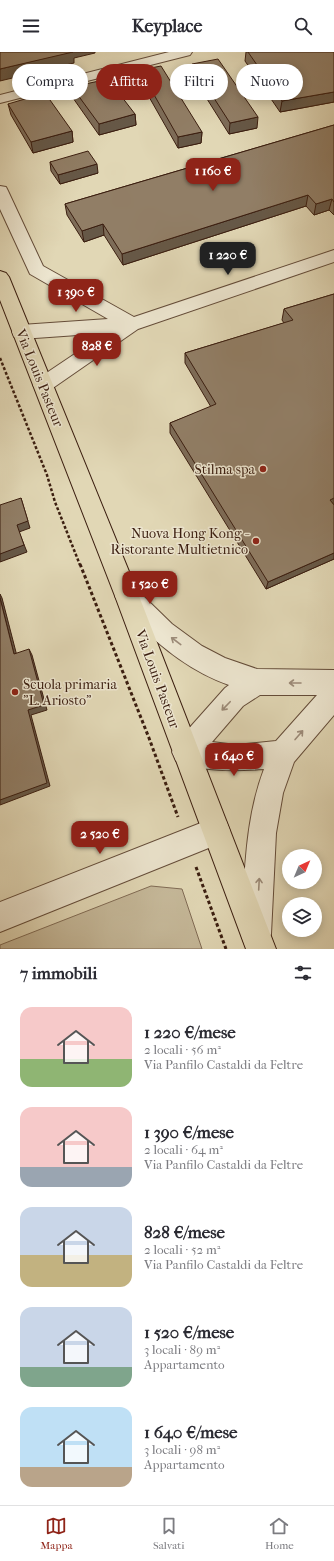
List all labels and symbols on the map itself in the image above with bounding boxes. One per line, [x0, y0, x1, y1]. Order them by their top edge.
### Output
pin: 1 160 € [176, 158, 250, 192]
pin: 1 220 € [191, 242, 265, 276]
pin: 1 390 € [39, 279, 113, 313]
street label: Via Louis Pasteur [12, 326, 67, 430]
pin: 828 € [69, 333, 125, 367]
place label: Stilma spa [194, 461, 256, 478]
marker: Stilma spa [258, 464, 268, 474]
place label: Nuova Hong Kong - Ristorante Multietnico [110, 525, 250, 558]
marker: Nuova Hong Kong - Ristorante Multietnico [251, 536, 261, 546]
pin: 1 520 € [113, 571, 187, 605]
street label: Via Louis Pasteur [131, 626, 183, 731]
one-way arrow [170, 637, 181, 646]
place label: Scuola primaria "L. Ariosto" [23, 676, 117, 709]
one-way arrow [289, 679, 302, 687]
marker: Scuola primaria "L. Ariosto" [10, 687, 20, 697]
one-way arrow [221, 701, 231, 711]
one-way arrow [295, 730, 304, 740]
pin: 1 640 € [197, 743, 271, 777]
pin: 2 520 € [63, 821, 137, 855]
north arrow [282, 849, 322, 889]
one-way arrow [256, 878, 263, 891]

